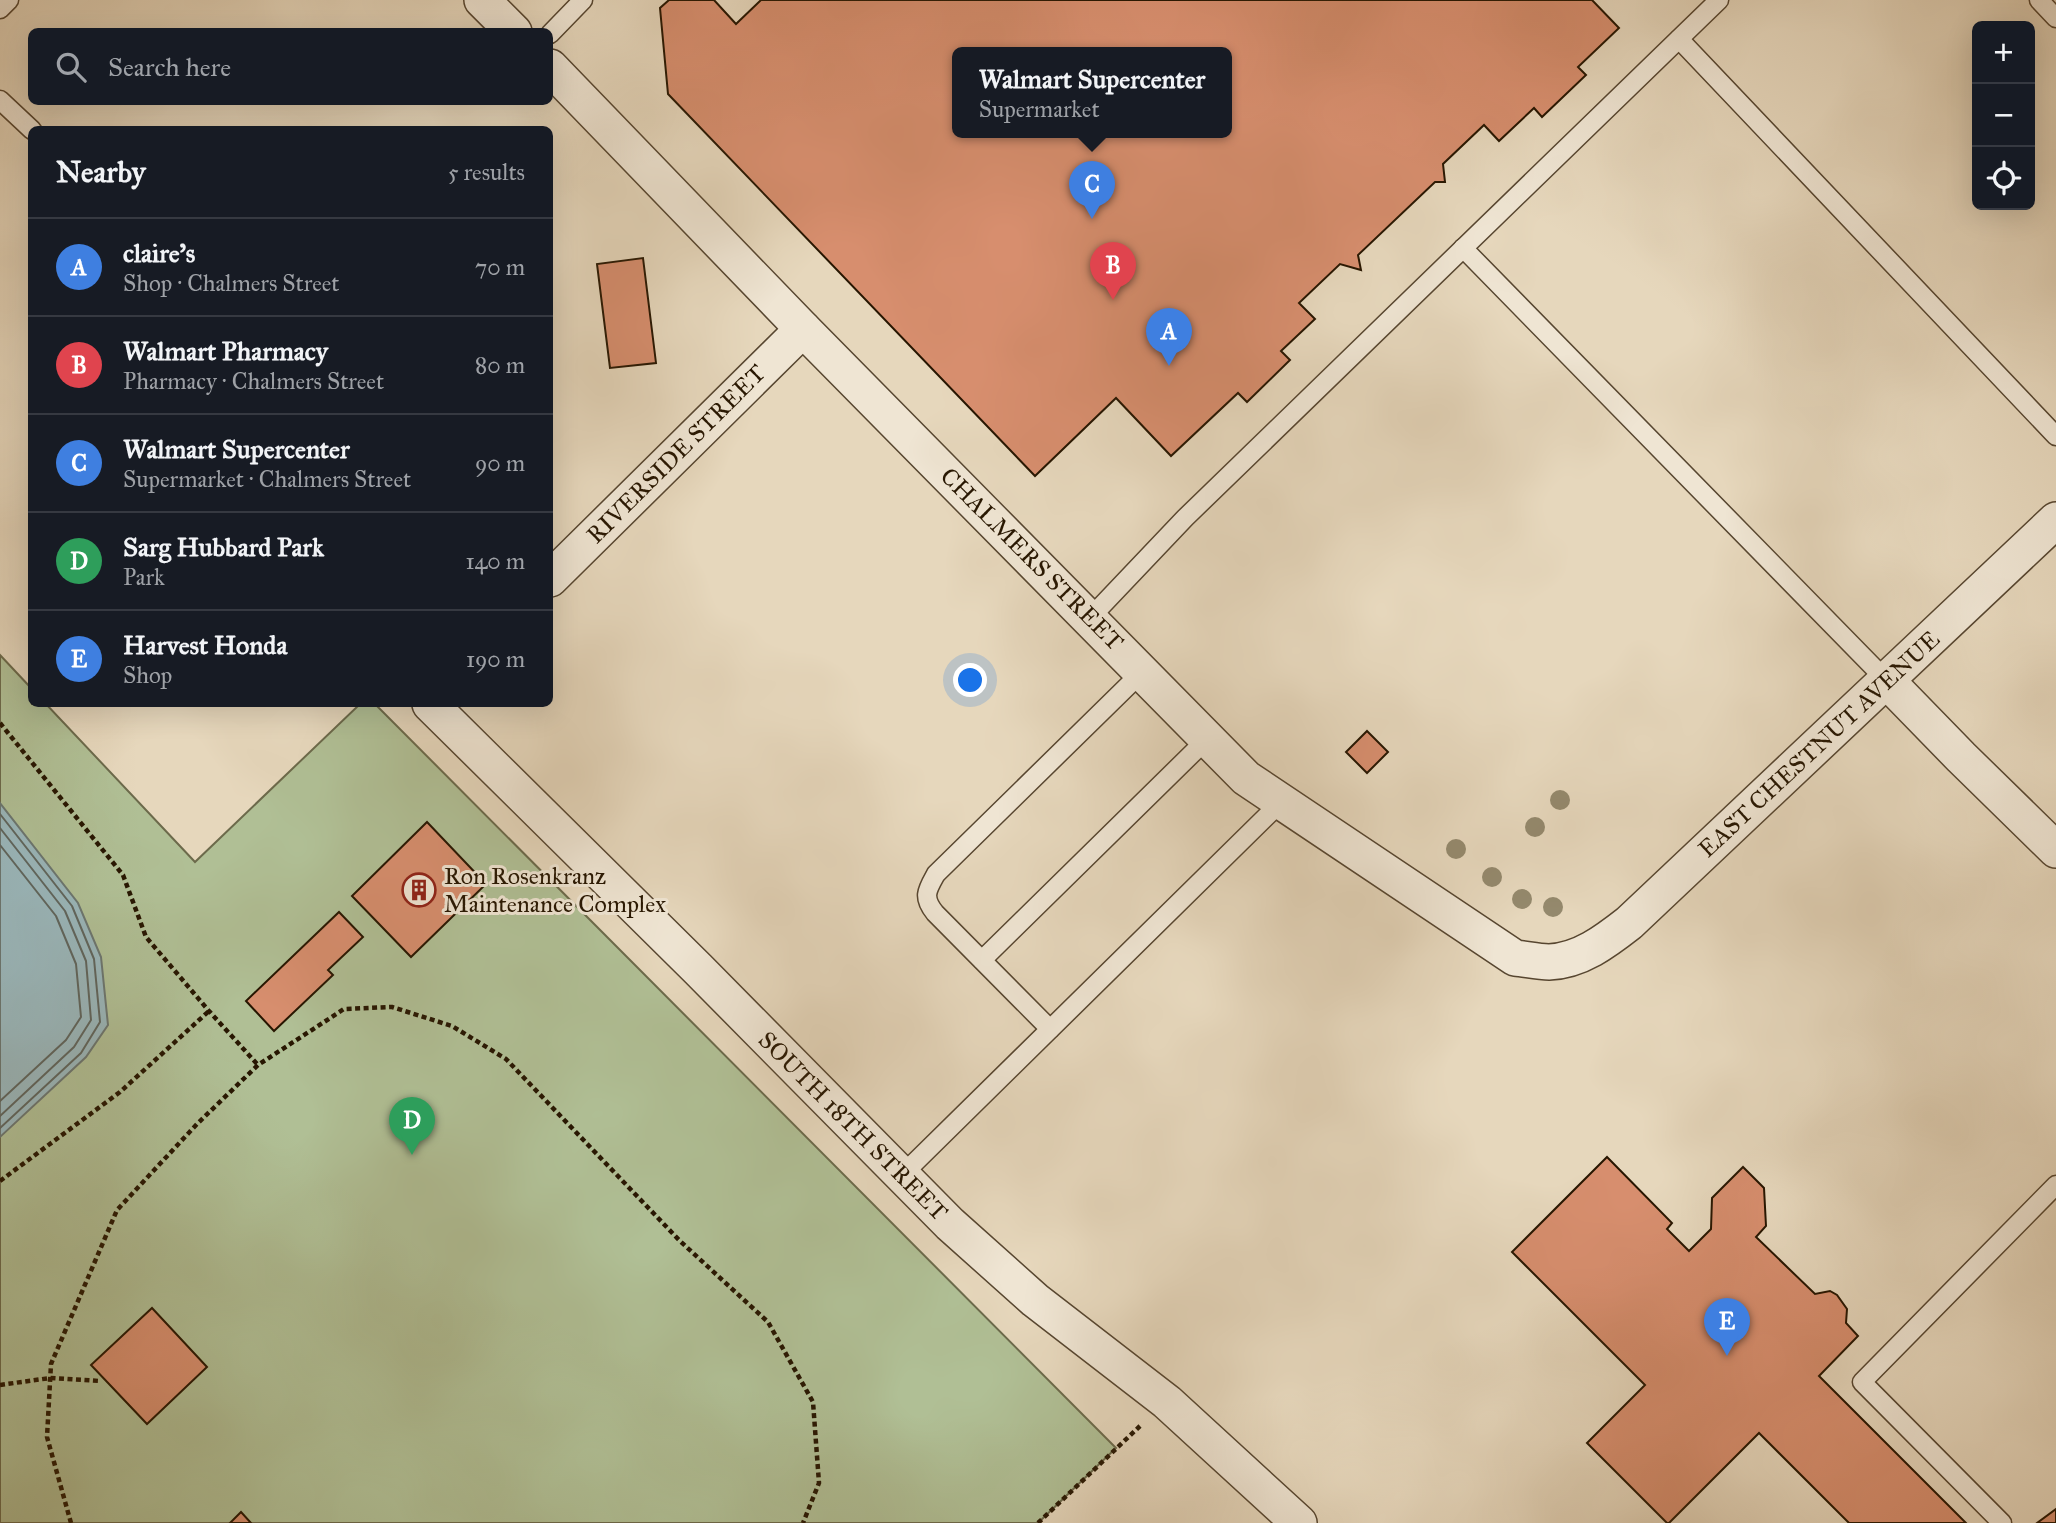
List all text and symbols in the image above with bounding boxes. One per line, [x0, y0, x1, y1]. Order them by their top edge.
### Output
map controls [1972, 21, 2035, 210]
button: + [1972, 21, 2035, 84]
search box [28, 28, 553, 105]
popup [952, 47, 1232, 138]
icon: search [52, 48, 90, 86]
text: Search here [108, 51, 231, 83]
text: Walmart Supercenter [979, 63, 1205, 95]
button: − [1972, 84, 2035, 147]
text: Supermarket [979, 95, 1100, 123]
button: locate [1972, 147, 2035, 210]
text: Nearby [56, 154, 146, 190]
text: 5 results [448, 158, 525, 186]
pin: C [1069, 161, 1115, 219]
text: claire's [123, 237, 195, 269]
pin: B [1090, 242, 1136, 300]
text: A [71, 253, 87, 281]
text: 70 m [475, 253, 525, 281]
text: Shop · Chalmers Street [123, 269, 339, 297]
pin: A [1146, 308, 1192, 366]
text: Walmart Pharmacy [123, 335, 328, 367]
text: B [71, 351, 87, 379]
text: 80 m [475, 351, 525, 379]
street label: RIVERSIDE STREET [580, 358, 772, 550]
text: Pharmacy · Chalmers Street [123, 367, 384, 395]
text: Walmart Supercenter [123, 433, 350, 465]
text: C [71, 449, 87, 477]
text: 90 m [475, 449, 525, 477]
street label: CHALMERS STREET [934, 461, 1130, 657]
text: Supermarket · Chalmers Street [123, 465, 411, 493]
text: Sarg Hubbard Park [123, 531, 324, 563]
text: D [70, 547, 88, 575]
text: 140 m [465, 547, 525, 575]
text: Park [123, 563, 165, 591]
street label: EAST CHESTNUT AVENUE [1692, 624, 1946, 864]
text: Harvest Honda [123, 629, 287, 661]
text: E [71, 645, 87, 673]
text: 190 m [466, 645, 525, 673]
text: Shop [123, 661, 172, 689]
your location [953, 663, 987, 697]
place label: Ron Rosenkranz Maintenance Complex [444, 861, 666, 919]
building icon: Ron Rosenkranz Maintenance Complex [400, 871, 438, 909]
street label: SOUTH 18TH STREET [752, 1025, 954, 1227]
pin: D [389, 1097, 435, 1155]
pin: E [1704, 1298, 1750, 1356]

